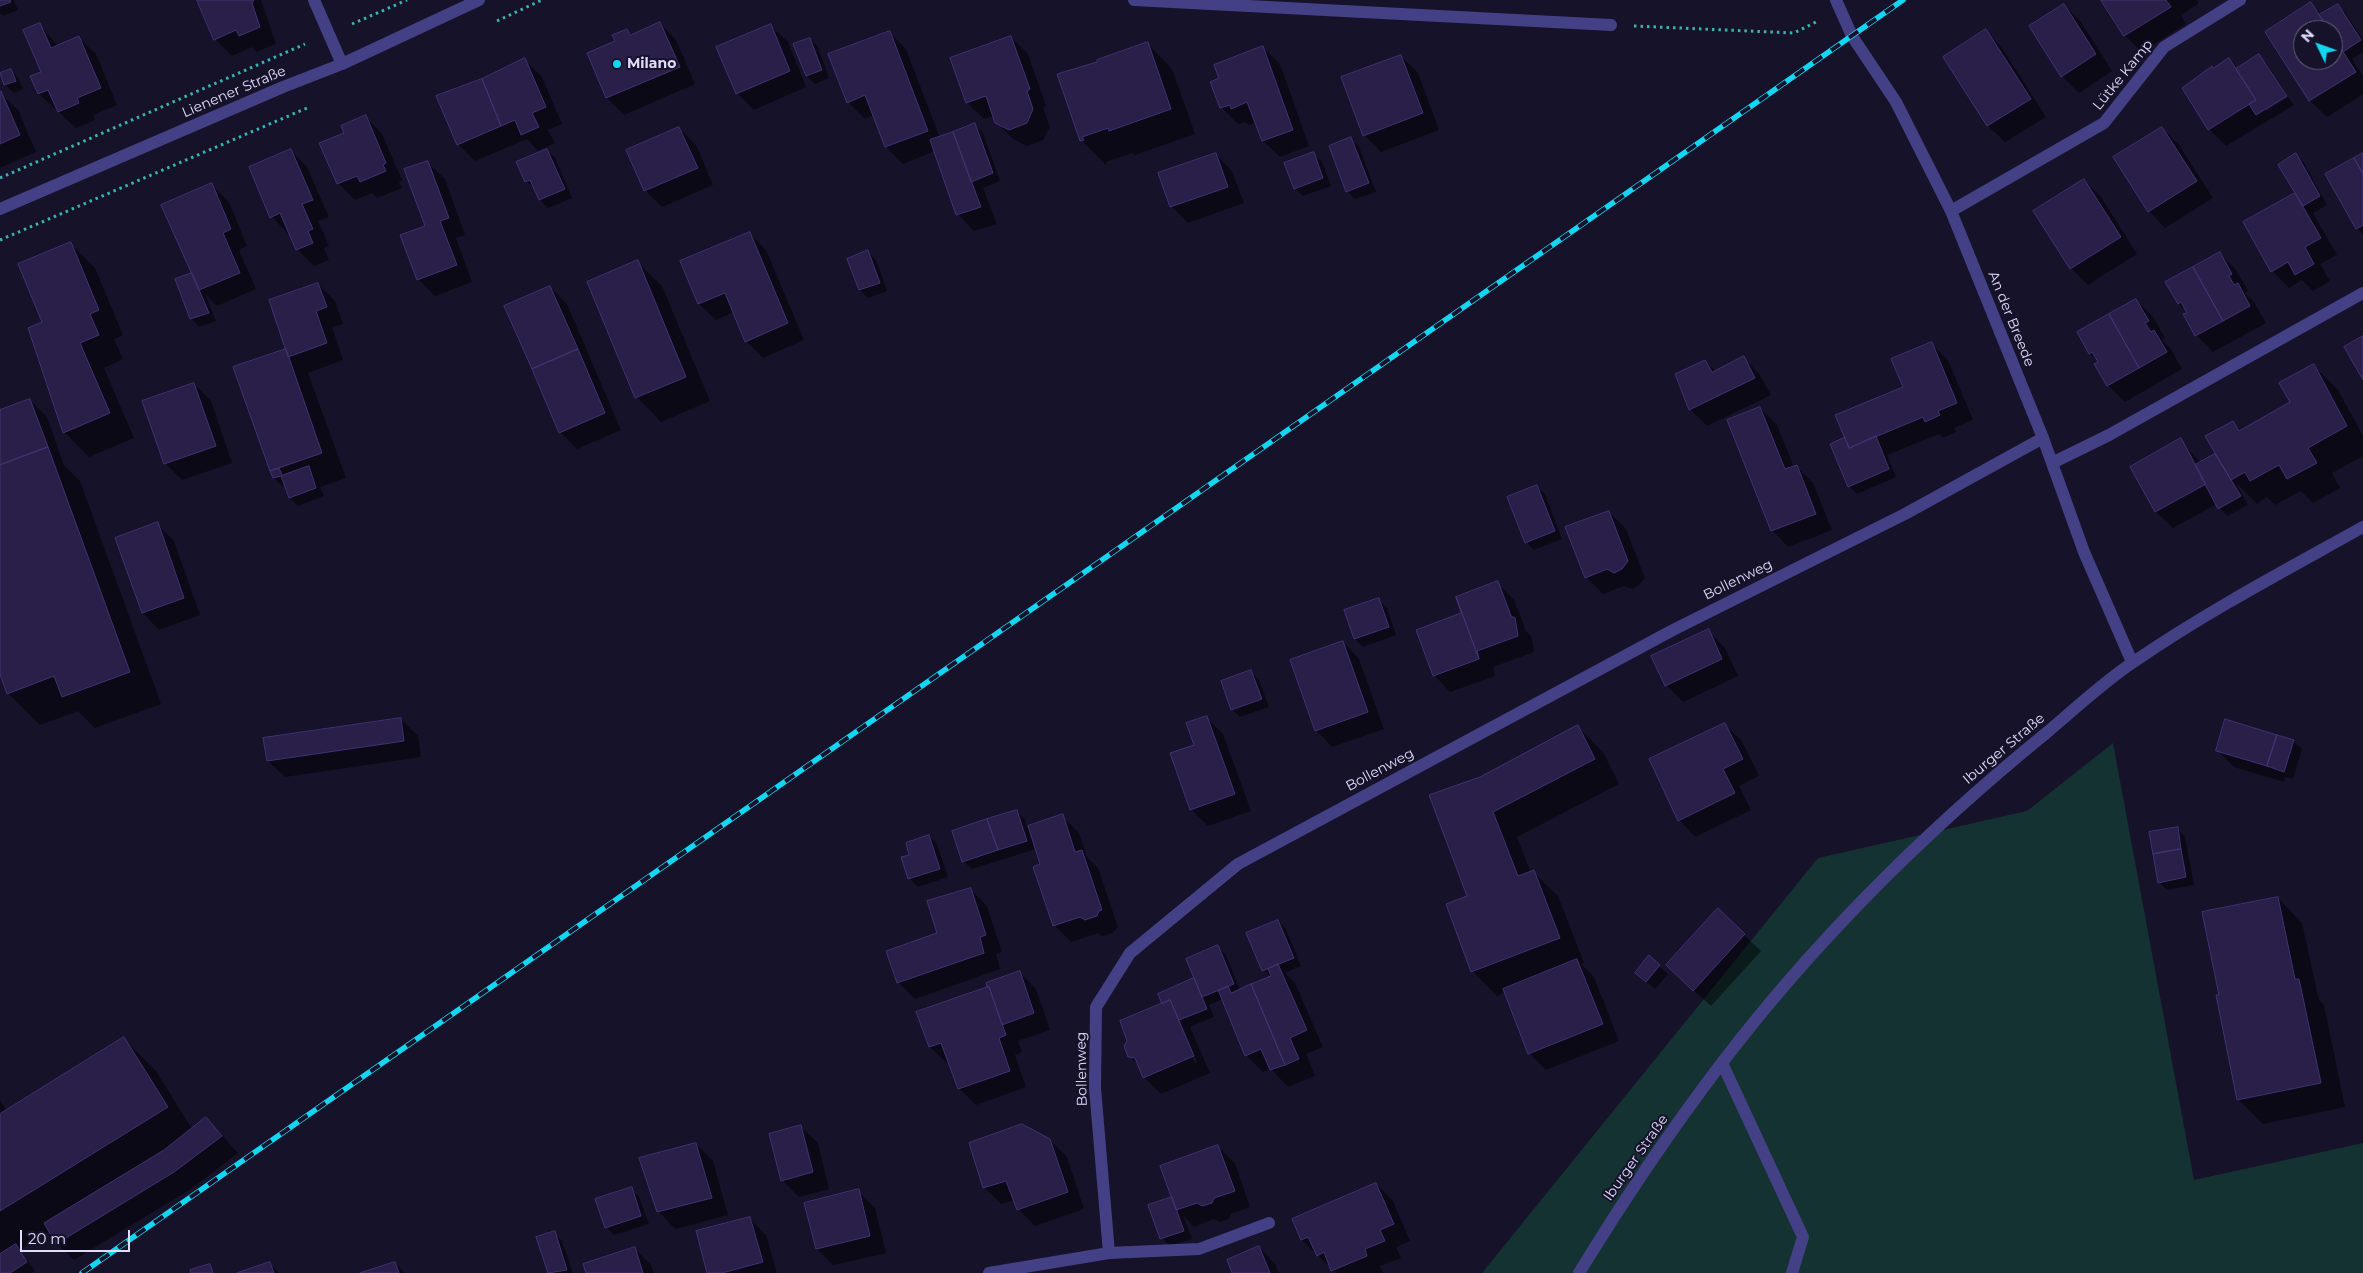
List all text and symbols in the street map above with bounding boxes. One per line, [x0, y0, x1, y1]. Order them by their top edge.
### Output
north arrow [2293, 20, 2343, 70]
text: N [2297, 25, 2318, 46]
street label: Lütke Kamp [2089, 36, 2157, 114]
place label: Milano [627, 56, 676, 72]
marker: Milano [611, 58, 623, 70]
street label: Lienener Straße [180, 63, 288, 121]
street label: An der Breede [1984, 269, 2038, 369]
street label: Bollenweg [1701, 556, 1775, 604]
street label: Iburger Straße [1960, 710, 2048, 788]
street label: Bollenweg [1343, 745, 1417, 795]
street label: Bollenweg [1073, 1031, 1091, 1107]
street label: Iburger Straße [1600, 1112, 1672, 1204]
scale bar [22, 1220, 132, 1252]
text: 20 m [28, 1229, 66, 1248]

